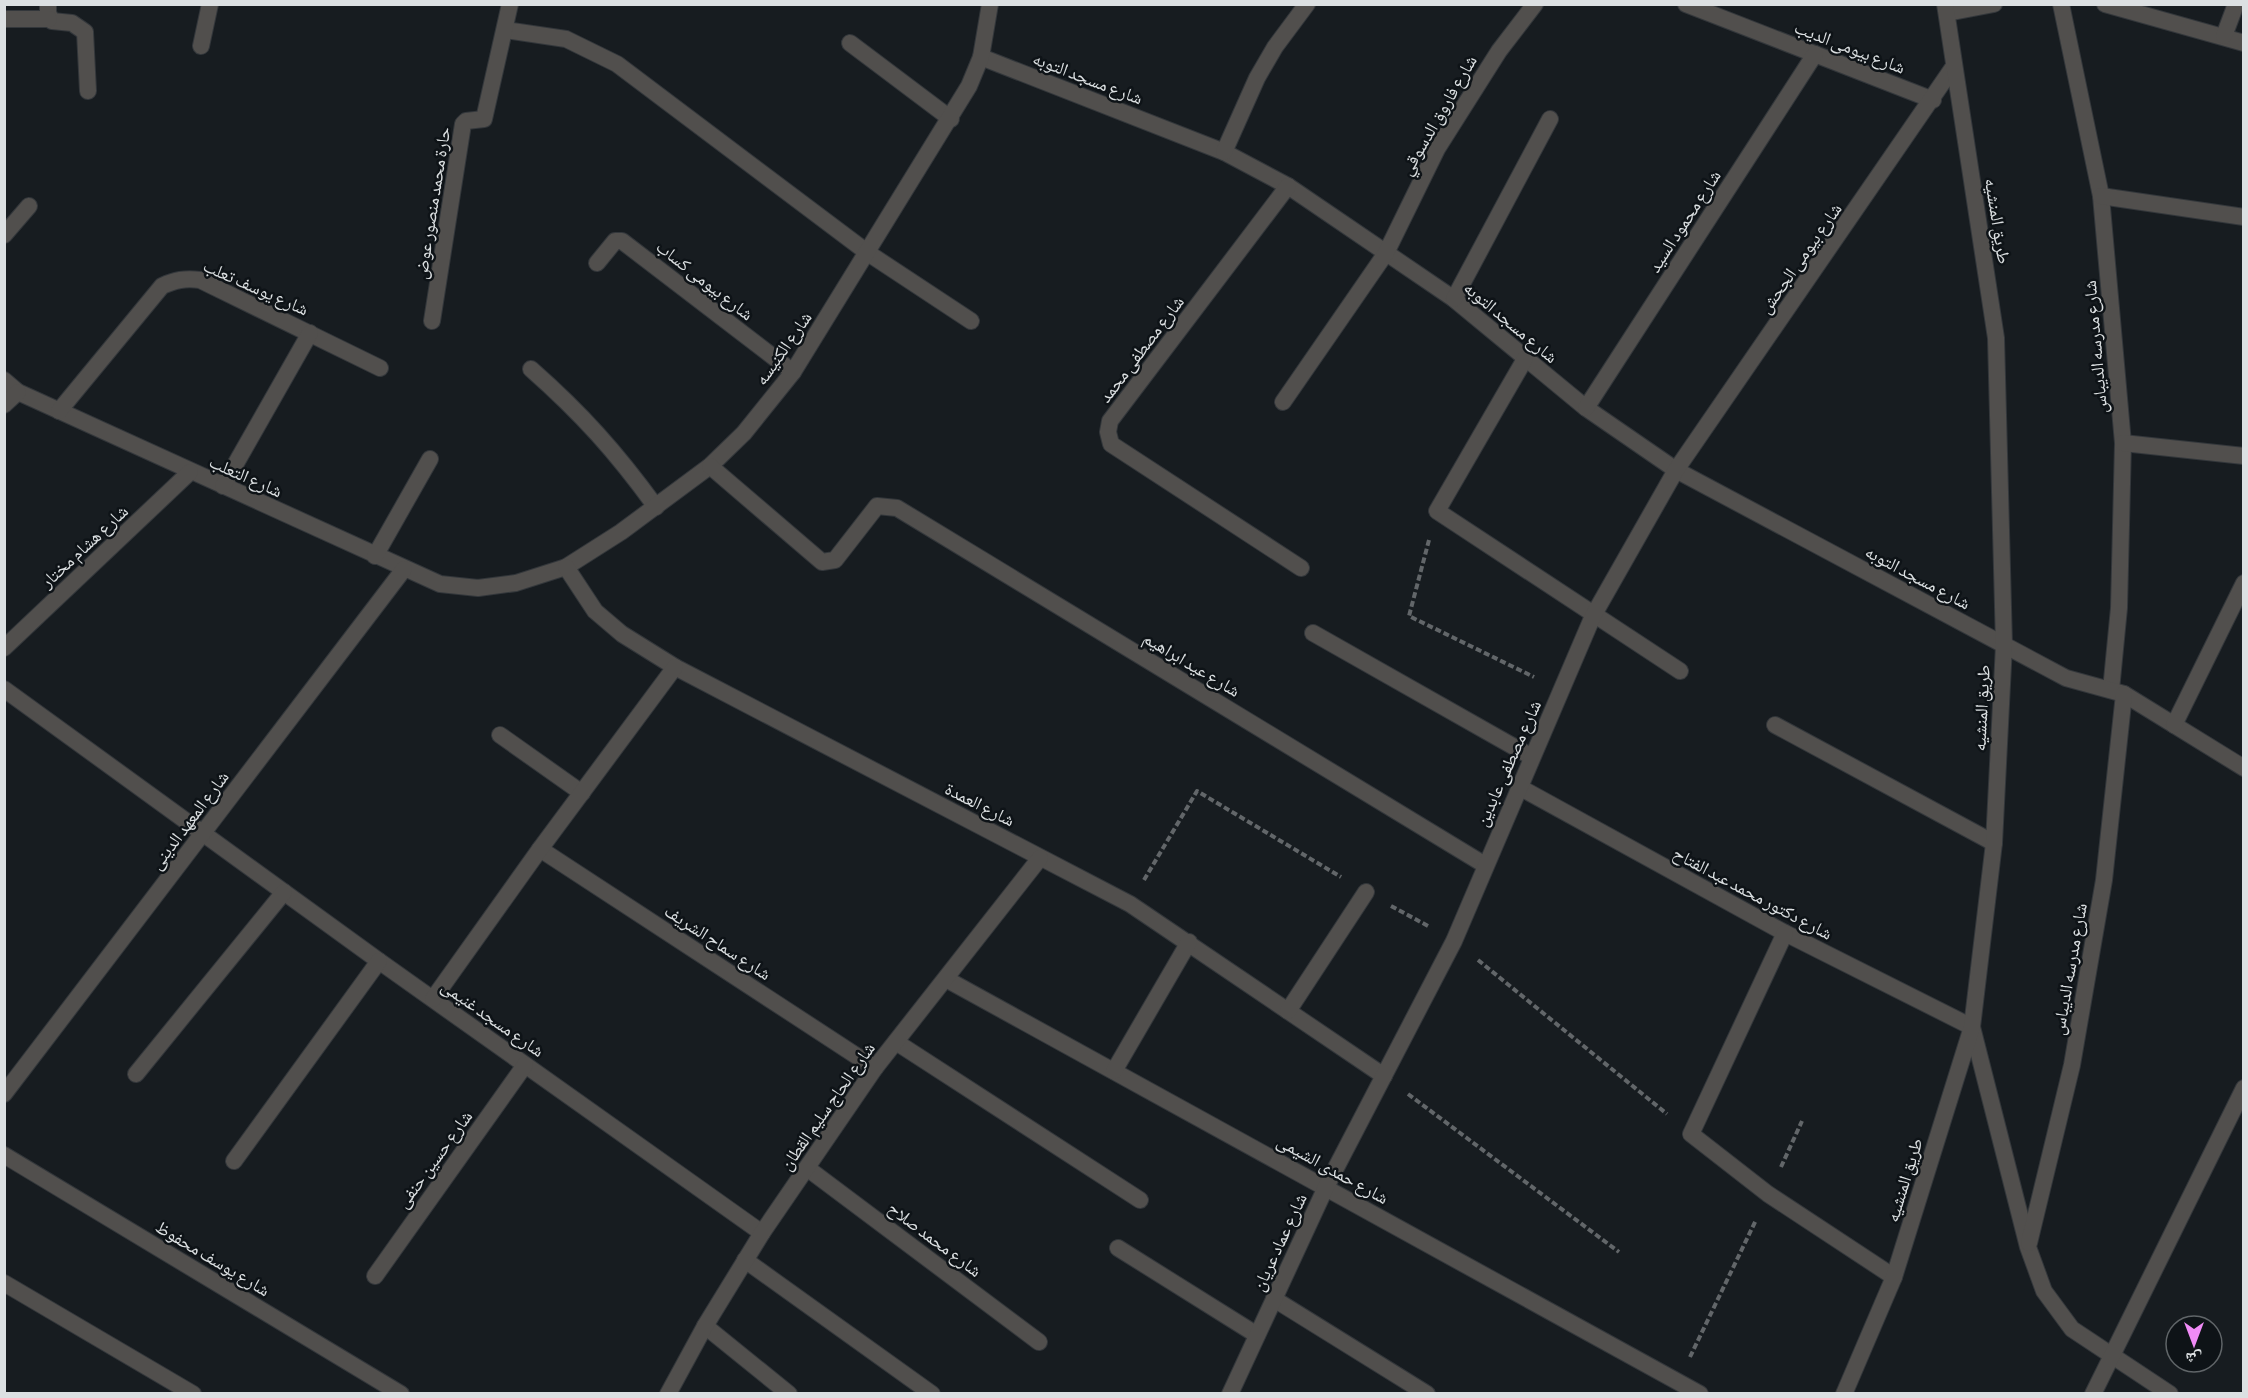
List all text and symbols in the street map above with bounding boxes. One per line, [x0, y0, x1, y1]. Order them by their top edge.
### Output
street label: شارع بيومى الديب [1791, 16, 1908, 79]
street label: شارع مسجد التوبه [1030, 47, 1146, 110]
street label: شارع فاروق الدسوقي [1395, 51, 1485, 181]
street label: حارة محمد منصور عوض [410, 125, 455, 281]
street label: شارع محمود السيد [1643, 166, 1726, 277]
street label: طريق المنشيه [1980, 177, 2015, 266]
street label: شارع بيومى الجحش [1754, 199, 1847, 318]
street label: شارع بيومى كساب [652, 236, 758, 325]
street label: شارع يوسف تعلب [200, 254, 312, 320]
street label: شارع مسجد التوبه [1459, 277, 1562, 368]
street label: شارع مدرسه الديباس [2079, 279, 2112, 414]
street label: شارع مصطفى محمد [1094, 291, 1189, 407]
street label: شارع الكنيسه [750, 307, 817, 389]
street label: شارع التعلب [206, 451, 286, 502]
street label: شارع هشام مختار [35, 500, 133, 594]
street label: شارع مسجد التوبه [1861, 541, 1974, 614]
street label: شارع عيد ابراهيم [1139, 627, 1244, 703]
street label: طريق المنشيه [1968, 664, 1995, 752]
street label: شارع مصطفى عابدين [1471, 697, 1546, 830]
street label: شارع المعهد الدينى [145, 767, 234, 874]
street label: شارع العمدة [941, 777, 1018, 831]
street label: شارع دكتور محمد عبد الفتاح [1669, 842, 1836, 946]
street label: شارع سماح الشريف [660, 900, 775, 986]
street label: شارع مدرسه الديباس [2047, 901, 2092, 1037]
street label: شارع مسجد غنيمى [437, 975, 548, 1062]
street label: شارع الحاج سليم القطان [775, 1038, 881, 1175]
street label: شارع حسين حنفى [392, 1106, 477, 1213]
street label: شارع حمدى الشيمى [1273, 1130, 1392, 1209]
street label: طريق المنشيه [1881, 1135, 1928, 1225]
street label: شارع عماد عريان [1247, 1190, 1312, 1295]
street label: شارع محمد صلاح [883, 1197, 986, 1283]
street label: شارع يوسف محفوظ [151, 1216, 274, 1301]
north arrow [2164, 1314, 2224, 1374]
text: ش [2185, 1349, 2202, 1368]

